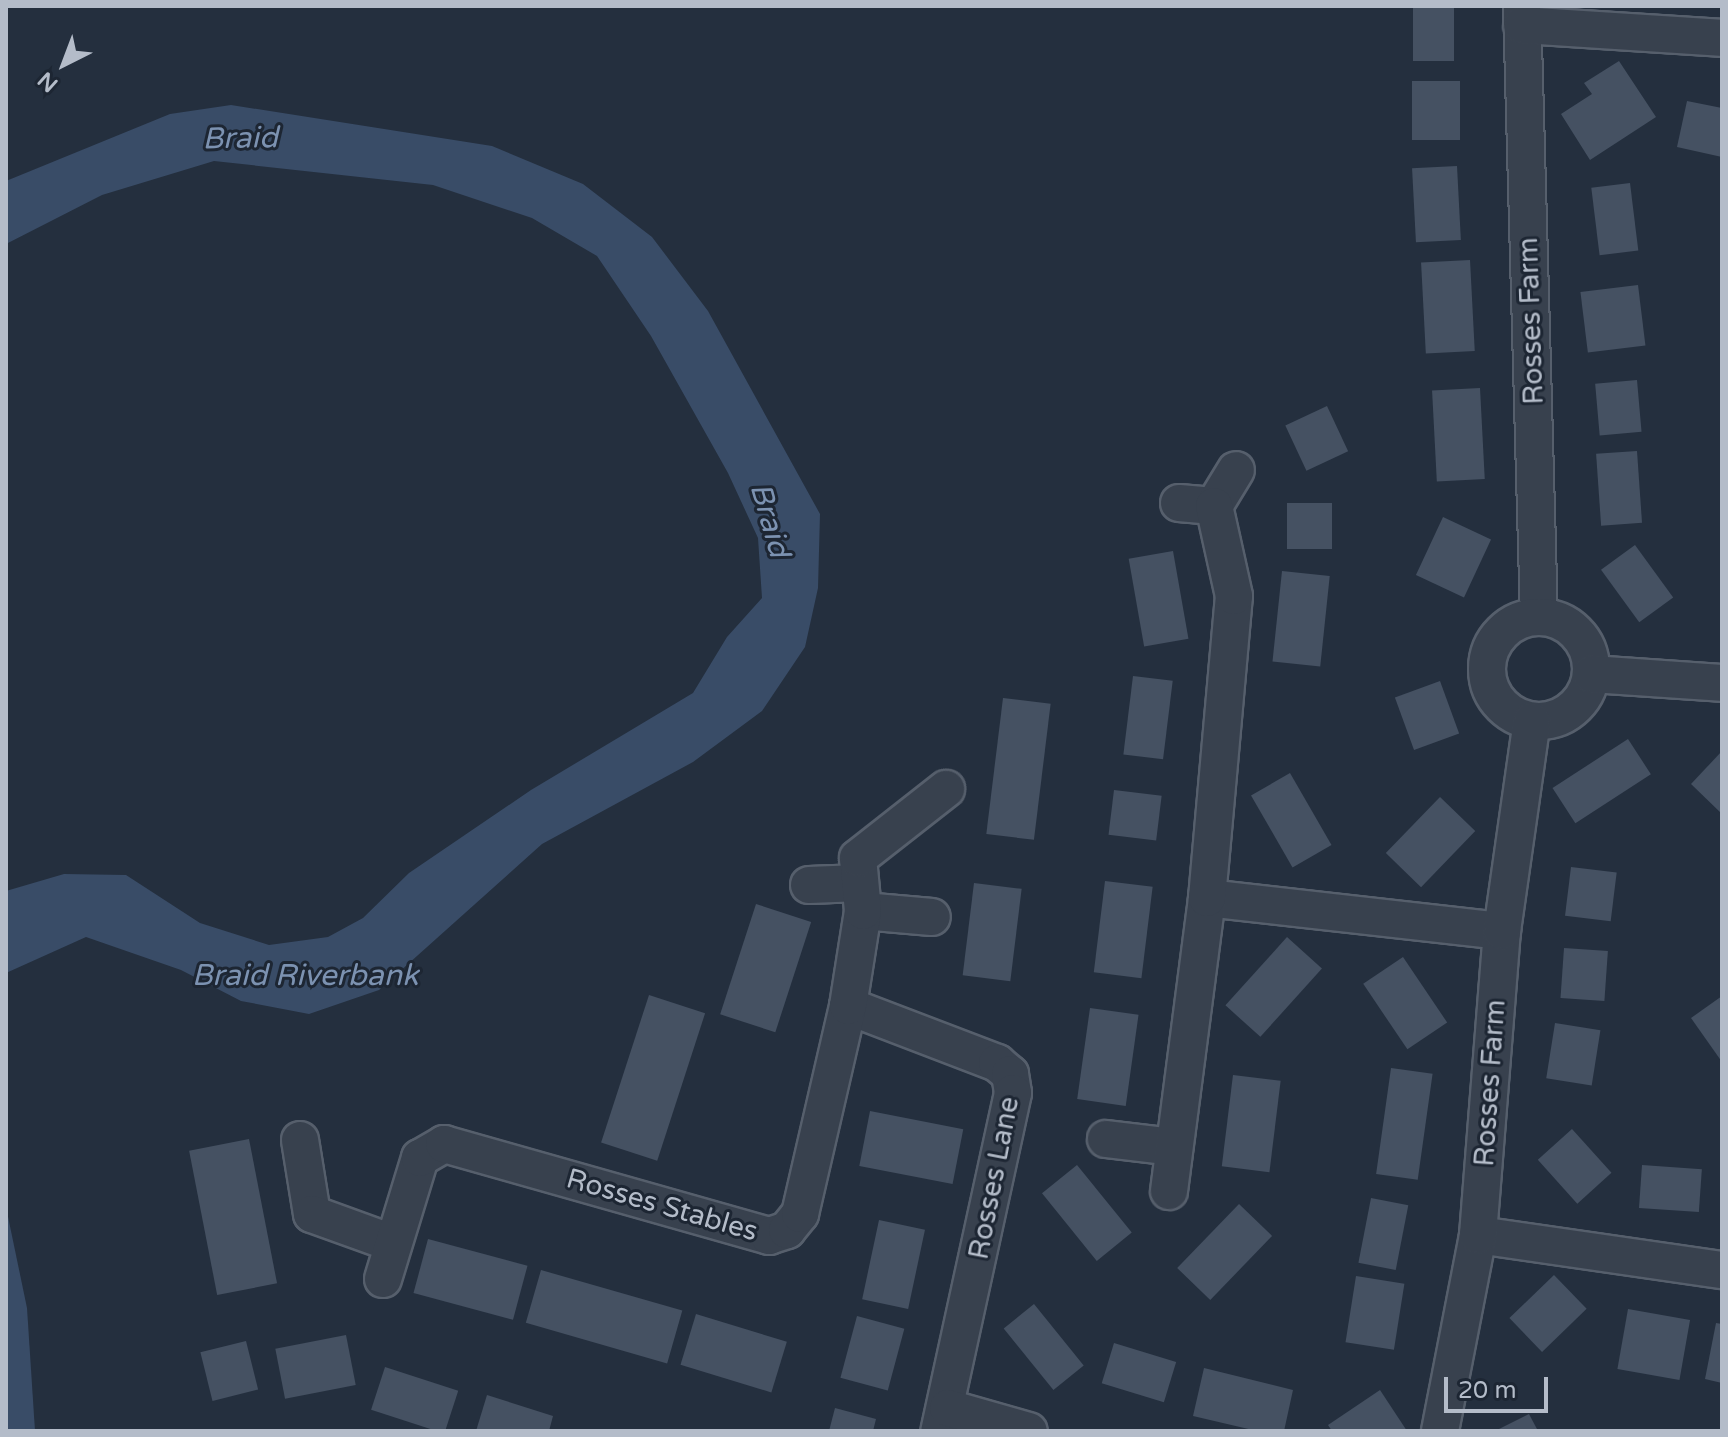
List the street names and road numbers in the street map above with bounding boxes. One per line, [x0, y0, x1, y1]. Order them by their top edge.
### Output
street label: Rosses Farm [1511, 237, 1551, 405]
street label: Rosses Farm [1467, 998, 1513, 1168]
street label: Rosses Lane [962, 1094, 1026, 1262]
street label: Rosses Stables [562, 1162, 762, 1248]

